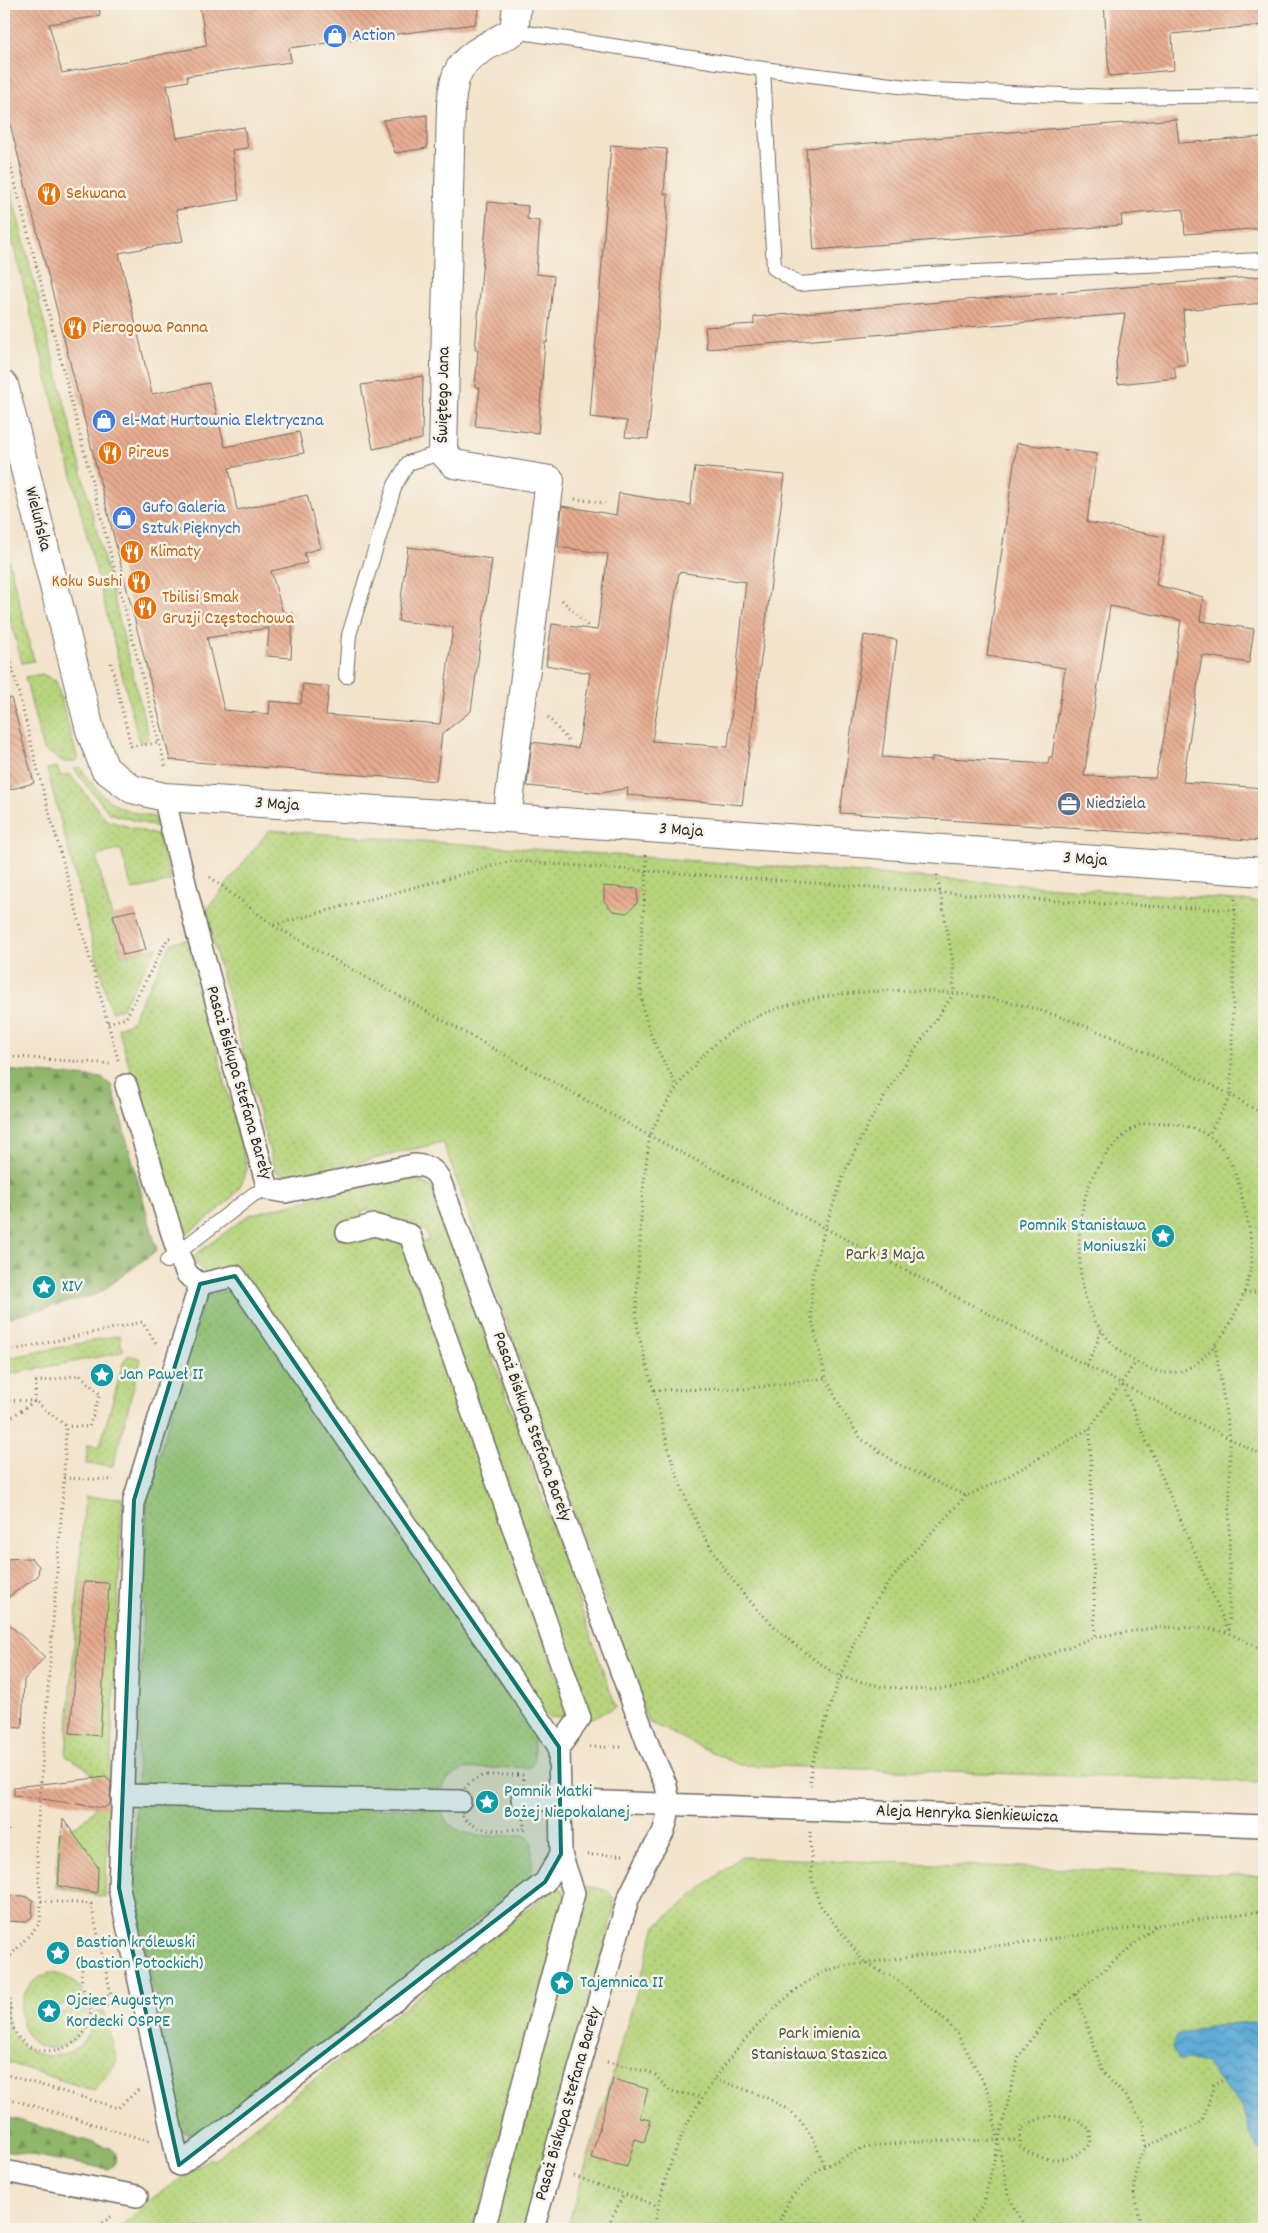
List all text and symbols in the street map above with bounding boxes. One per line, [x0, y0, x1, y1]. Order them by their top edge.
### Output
shop icon: Action [322, 23, 348, 49]
place label: Action [352, 24, 395, 49]
restaurant icon: Sekwana [36, 181, 62, 207]
place label: Sekwana [66, 182, 127, 207]
restaurant icon: Pierogowa Panna [62, 315, 88, 341]
place label: Pierogowa Panna [92, 316, 208, 341]
street label: Świętego Jana [431, 346, 457, 443]
shop icon: el-Mat Hurtownia Elektryczna [91, 408, 117, 434]
place label: el-Mat Hurtownia Elektryczna [122, 409, 324, 434]
restaurant icon: Pireus [97, 440, 123, 466]
place label: Pireus [128, 441, 169, 466]
street label: Wieluńska [17, 484, 57, 554]
place label: Gufo Galeria Sztuk Pięknych [142, 496, 241, 542]
shop icon: Gufo Galeria Sztuk Pięknych [111, 505, 137, 531]
restaurant icon: Klimaty [119, 539, 145, 565]
place label: Klimaty [150, 540, 201, 565]
restaurant icon: Koku Sushi [126, 569, 152, 595]
place label: Koku Sushi [52, 570, 122, 595]
place label: Tbilisi Smak Gruzji Częstochowa [162, 586, 294, 632]
restaurant icon: Tbilisi Smak Gruzji Częstochowa [132, 595, 158, 621]
street label: 3 Maja [254, 791, 301, 819]
office icon: Niedziela [1056, 791, 1082, 817]
place label: Niedziela [1086, 792, 1146, 817]
street label: 3 Maja [658, 817, 705, 845]
street label: 3 Maja [1062, 846, 1109, 874]
street label: Pasaż Biskupa Stefana Bareły [198, 983, 278, 1184]
place label: Pomnik Stanisława Moniuszki [1019, 1214, 1147, 1260]
place icon: Pomnik Stanisława Moniuszki [1150, 1223, 1176, 1249]
park label: Park 3 Maja [845, 1243, 925, 1268]
place icon: XIV [31, 1274, 57, 1300]
place label: XIV [62, 1275, 83, 1300]
street label: Pasaż Biskupa Stefana Bareły [485, 1328, 577, 1526]
place icon: Jan Paweł II [89, 1362, 115, 1388]
place label: Jan Paweł II [120, 1363, 204, 1388]
place label: Pomnik Matki Bożej Niepokalanej [504, 1780, 630, 1826]
place icon: Pomnik Matki Bożej Niepokalanej [474, 1789, 500, 1815]
street label: Aleja Henryka Sienkiewicza [876, 1799, 1059, 1831]
place label: Bastion królewski (bastion Potockich) [76, 1931, 203, 1977]
place icon: Bastion królewski (bastion Potockich) [45, 1940, 71, 1966]
place icon: Tajemnica II [549, 1970, 575, 1996]
place label: Tajemnica II [580, 1971, 664, 1996]
place label: Ojciec Augustyn Kordecki OSPPE [66, 1989, 174, 2035]
place icon: Ojciec Augustyn Kordecki OSPPE [36, 1998, 62, 2024]
street label: Pasaż Biskupa Stefana Bareły [529, 2003, 609, 2204]
park label: Park imienia Stanisława Staszica [751, 2022, 887, 2068]

